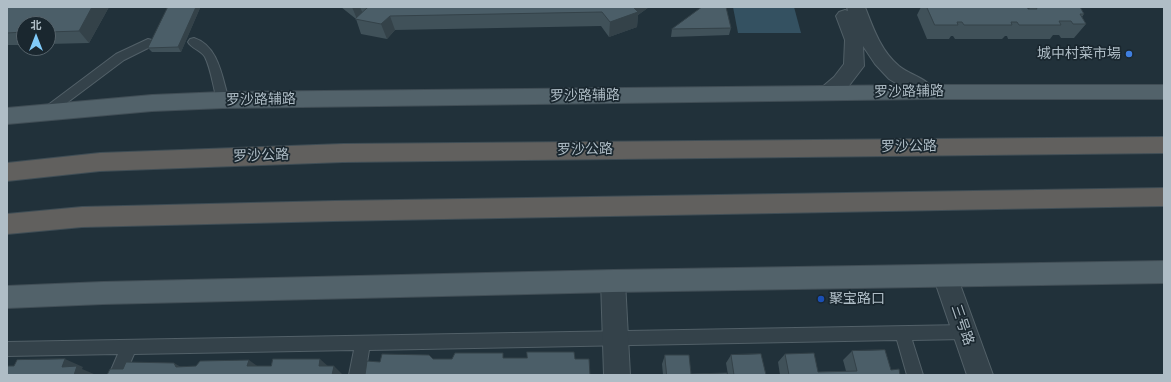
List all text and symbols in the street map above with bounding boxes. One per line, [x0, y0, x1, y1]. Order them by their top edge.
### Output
north arrow [16, 16, 56, 56]
text: 北 [31, 19, 42, 31]
place label: 城中村菜市場 [1037, 46, 1121, 62]
marker: 城中村菜市場 [1124, 49, 1134, 59]
street label: 罗沙路辅路 [874, 83, 944, 101]
street label: 罗沙路辅路 [550, 87, 620, 105]
street label: 罗沙路辅路 [226, 91, 296, 109]
street label: 罗沙公路 [881, 138, 937, 156]
street label: 罗沙公路 [557, 141, 613, 159]
street label: 罗沙公路 [233, 147, 289, 165]
place label: 聚宝路口 [829, 291, 885, 307]
marker: 聚宝路口 [816, 294, 826, 304]
street label: 三号路 [947, 302, 977, 348]

